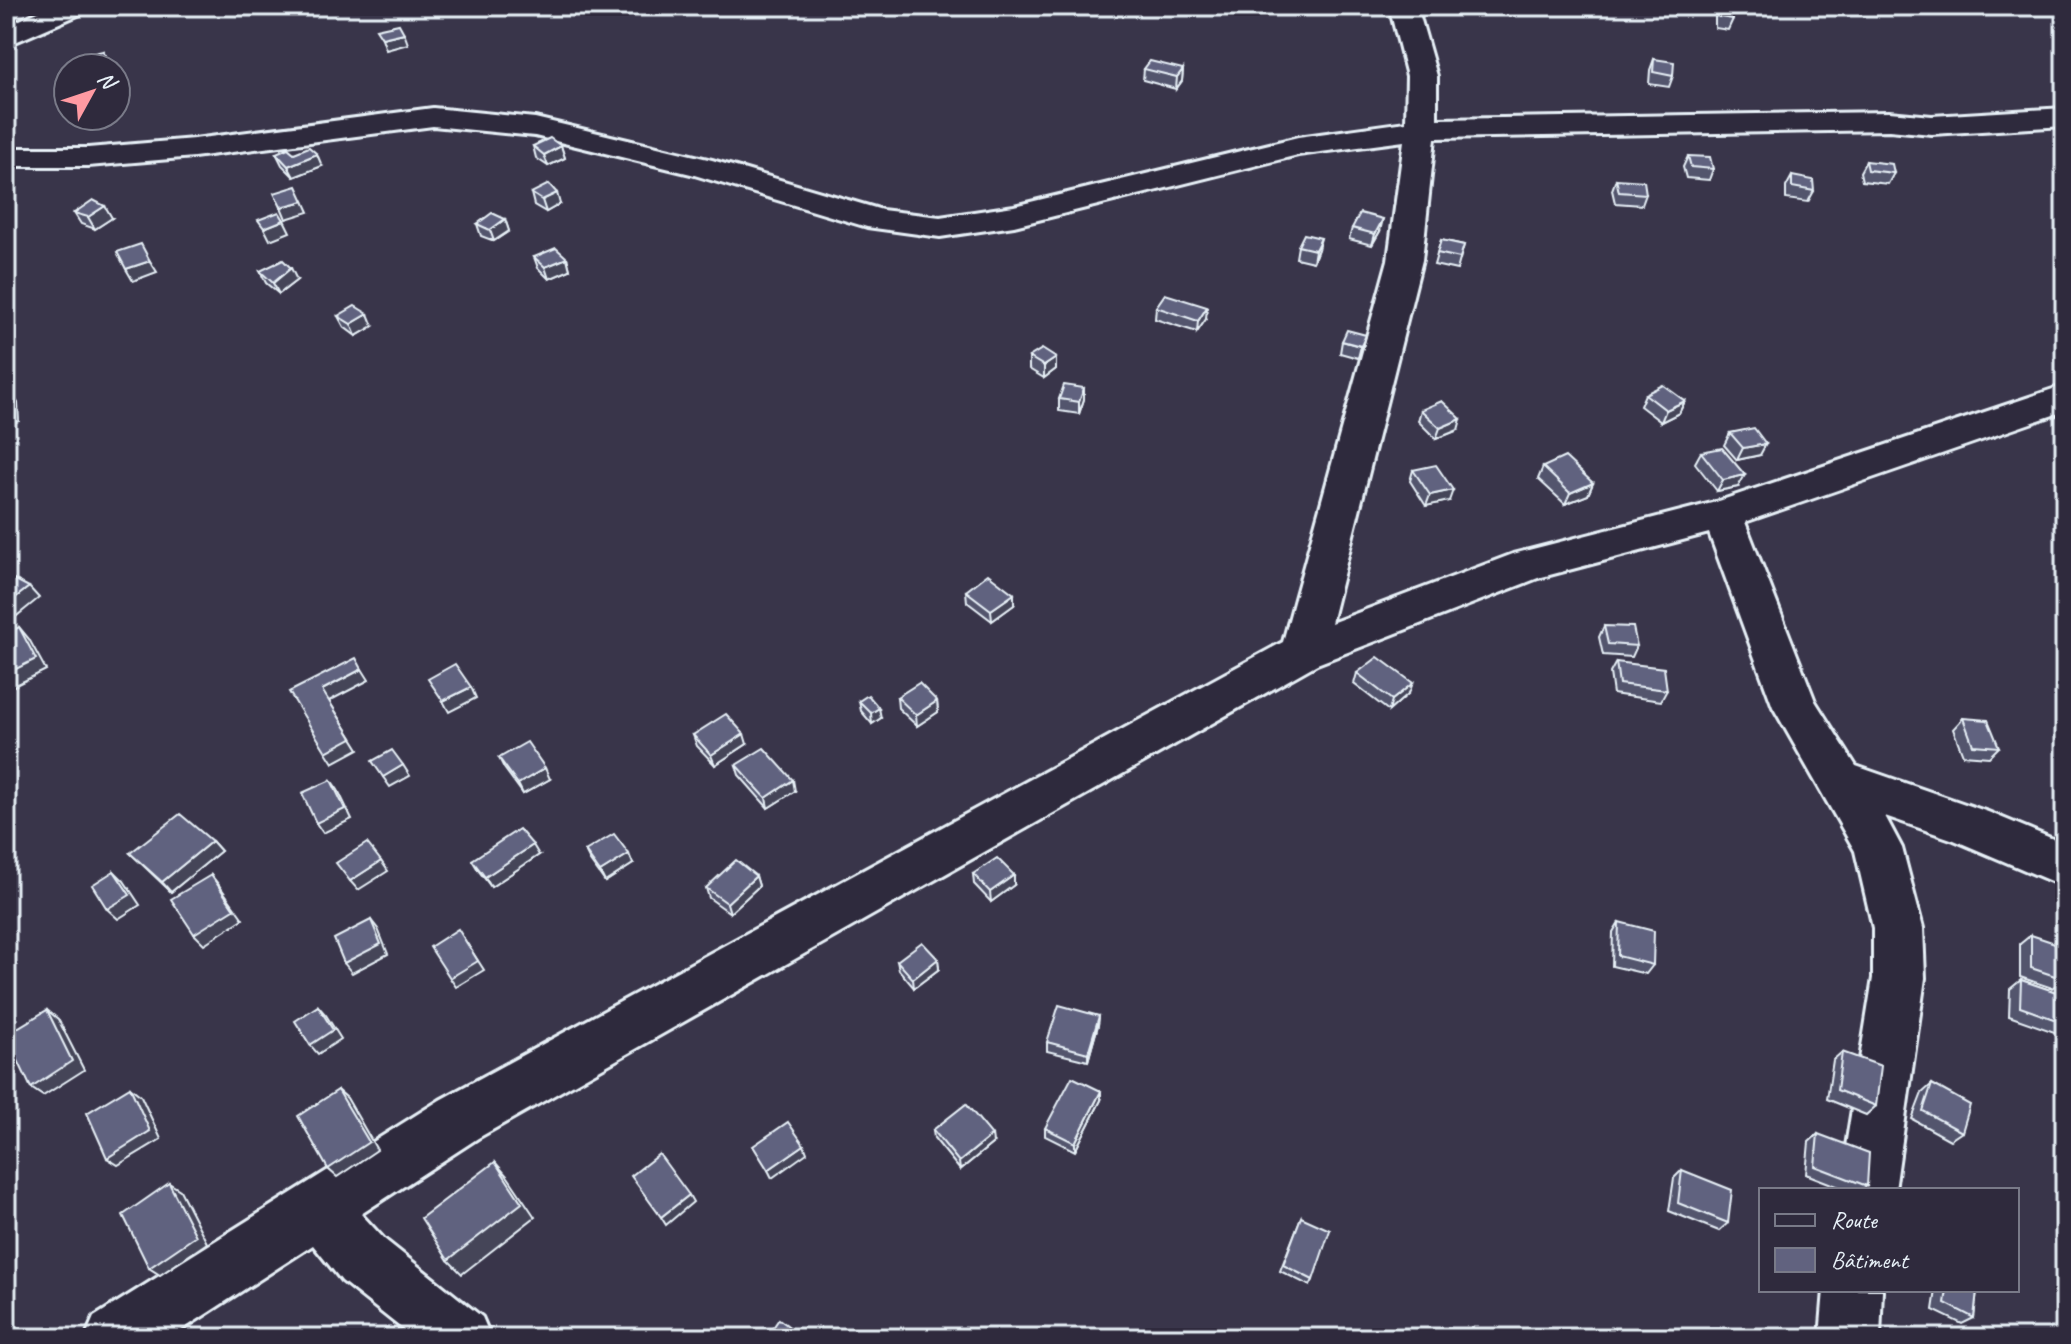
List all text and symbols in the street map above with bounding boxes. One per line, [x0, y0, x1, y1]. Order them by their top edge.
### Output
north arrow [52, 52, 132, 132]
text: N [91, 66, 124, 97]
legend [1759, 1188, 2019, 1292]
text: Route [1831, 1205, 1879, 1235]
text: Bâtiment [1831, 1245, 1910, 1275]

